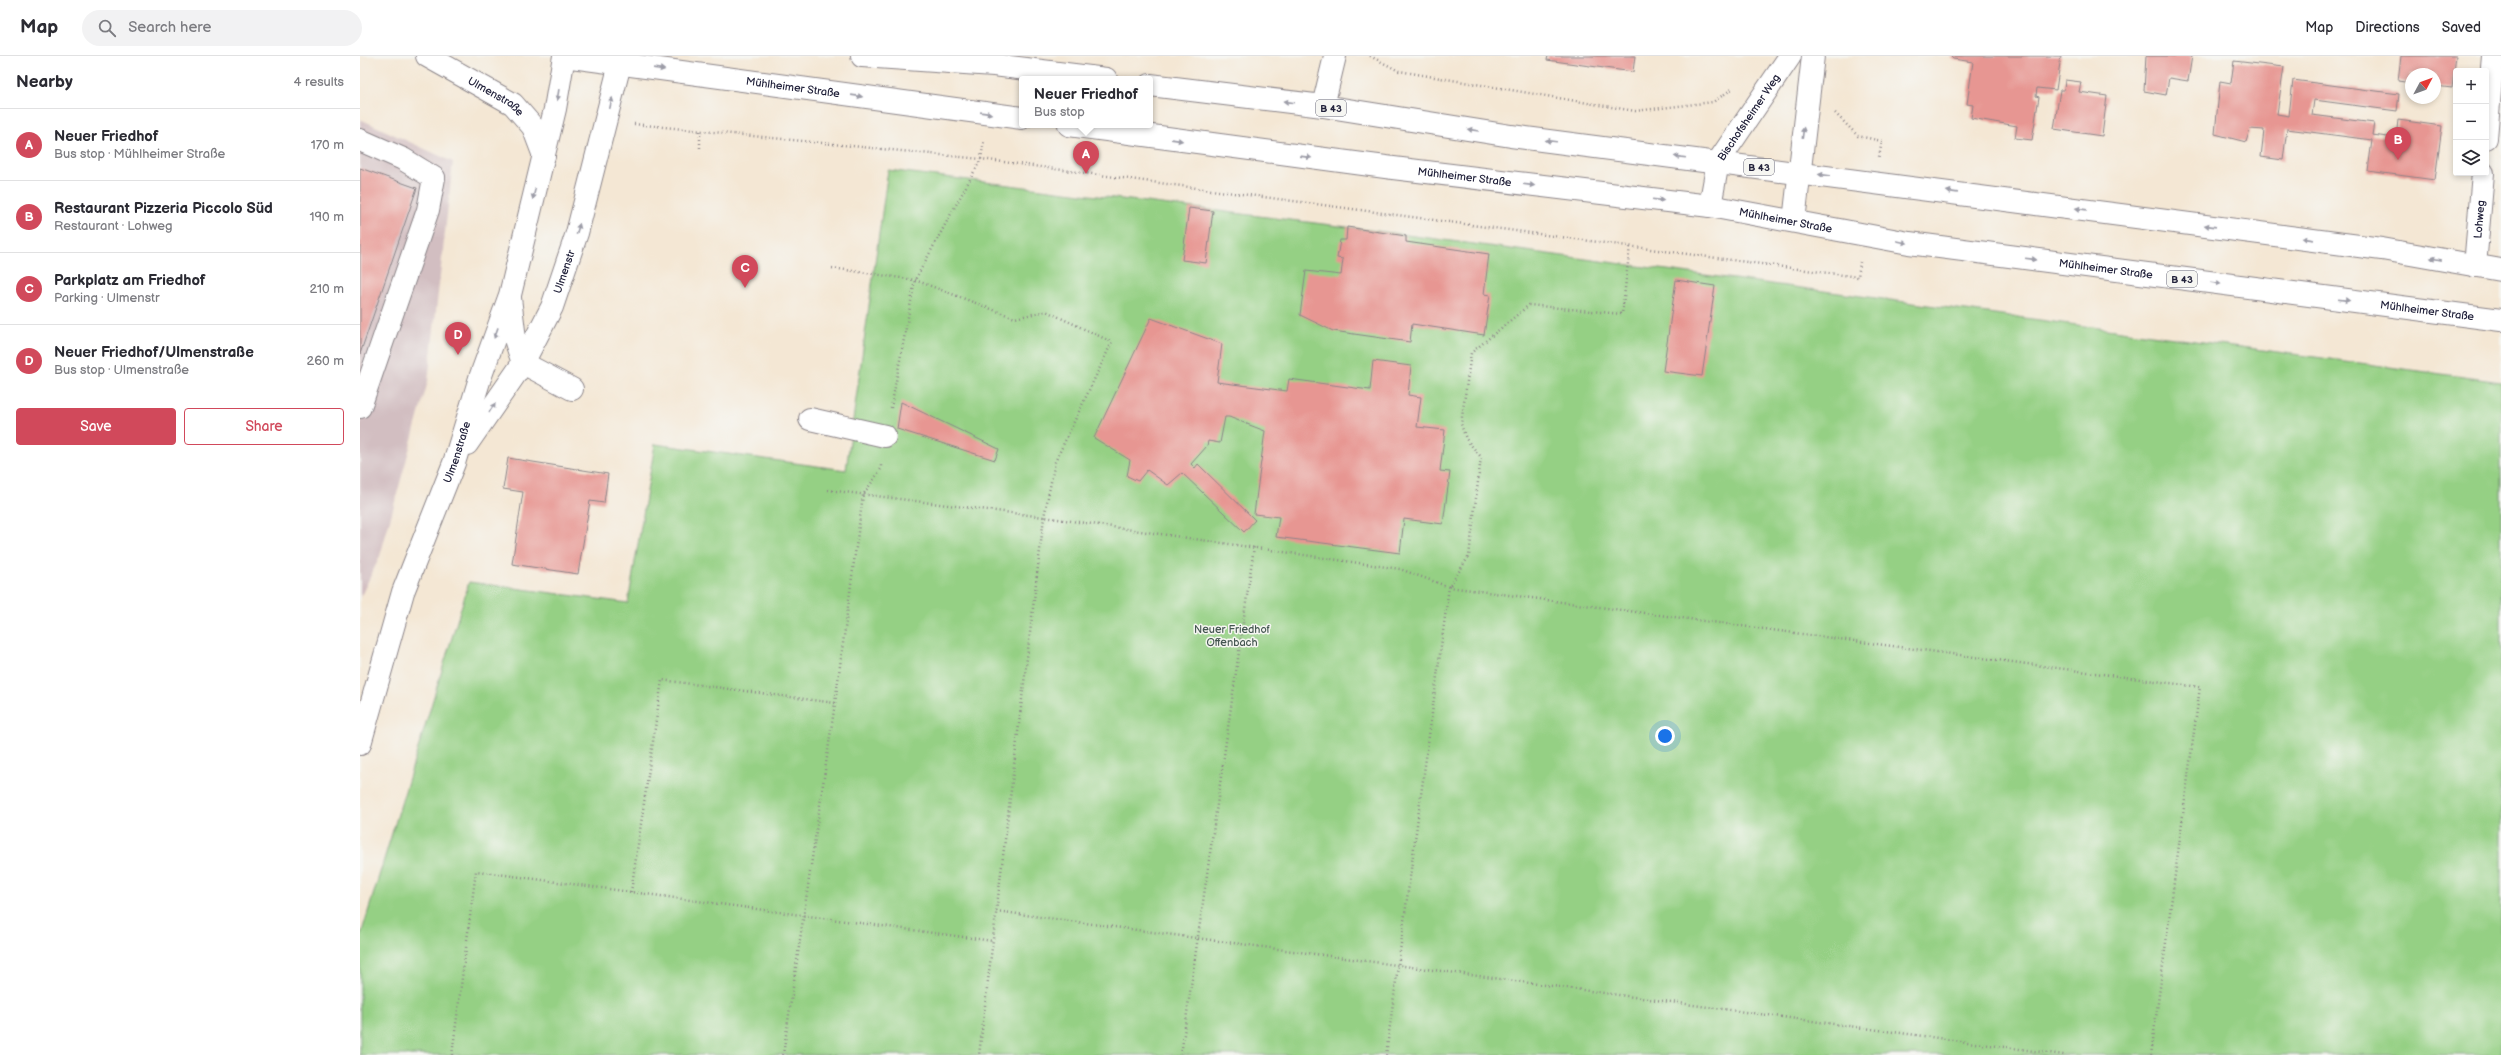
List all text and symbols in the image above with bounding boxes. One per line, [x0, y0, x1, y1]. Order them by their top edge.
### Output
search box [82, 10, 362, 46]
text: Map [20, 16, 58, 39]
icon: search [96, 17, 118, 39]
text: Search here [128, 18, 211, 37]
text: Map [2305, 19, 2333, 36]
text: Directions [2355, 19, 2420, 36]
text: Saved [2442, 19, 2481, 36]
one-way arrow [653, 66, 665, 72]
north arrow [2405, 68, 2441, 104]
map controls [2453, 68, 2489, 176]
button: + [2453, 68, 2489, 104]
text: Nearby [16, 72, 73, 92]
street label: Bischofsheimer Weg [1715, 72, 1783, 163]
text: 4 results [294, 74, 344, 90]
street label: Ulmenstraße [466, 74, 527, 119]
street label: Mühlheimer Straße [745, 75, 841, 100]
popup [1019, 76, 1153, 128]
text: Neuer Friedhof [1034, 85, 1138, 104]
one-way arrow [554, 88, 560, 101]
one-way arrow [851, 93, 863, 99]
one-way arrow [608, 97, 614, 110]
one-way arrow [1283, 99, 1295, 105]
road number: B 43 [1316, 100, 1346, 116]
text: Bus stop [1034, 104, 1085, 120]
button: − [2453, 104, 2489, 140]
one-way arrow [980, 110, 992, 116]
text: Neuer Friedhof [54, 127, 158, 146]
one-way arrow [1467, 127, 1479, 133]
one-way arrow [1800, 127, 1807, 140]
pin: B [2385, 127, 2411, 160]
one-way arrow [1171, 136, 1183, 143]
text: A [25, 137, 33, 153]
text: 170 m [311, 137, 344, 153]
one-way arrow [1545, 138, 1557, 144]
button: layers [2453, 140, 2489, 176]
pin: A [1073, 141, 1099, 174]
text: Bus stop · Mühlheimer Straße [54, 146, 225, 162]
one-way arrow [1300, 154, 1312, 160]
one-way arrow [1674, 154, 1686, 160]
road number: B 43 [1744, 159, 1774, 175]
street label: Mühlheimer Straße [1417, 165, 1513, 189]
one-way arrow [1817, 172, 1830, 178]
one-way arrow [1523, 181, 1535, 188]
one-way arrow [531, 188, 537, 200]
one-way arrow [1946, 189, 1959, 195]
one-way arrow [1652, 196, 1664, 203]
text: Restaurant Pizzeria Piccolo Süd [54, 199, 273, 218]
street label: Lohweg [2471, 200, 2488, 239]
street label: Mühlheimer Straße [1738, 206, 1834, 236]
one-way arrow [2075, 206, 2087, 212]
text: B [24, 209, 34, 225]
text: 190 m [310, 209, 344, 225]
text: Restaurant · Lohweg [54, 218, 173, 234]
one-way arrow [575, 223, 581, 235]
one-way arrow [2204, 223, 2216, 229]
one-way arrow [2302, 236, 2314, 242]
one-way arrow [1896, 239, 1908, 245]
street label: Ulmenstr [551, 247, 578, 295]
pin: C [732, 255, 758, 288]
one-way arrow [2025, 256, 2037, 262]
one-way arrow [2430, 256, 2442, 262]
street label: Mühlheimer Straße [2058, 257, 2154, 282]
text: Parkplatz am Friedhof [54, 271, 205, 290]
road number: B 43 [2167, 271, 2197, 287]
one-way arrow [2209, 280, 2222, 286]
text: C [24, 281, 34, 297]
text: 210 m [310, 281, 344, 297]
text: Parking · Ulmenstr [54, 290, 160, 306]
one-way arrow [2338, 297, 2351, 303]
street label: Mühlheimer Straße [2379, 298, 2475, 323]
pin: D [445, 322, 471, 355]
one-way arrow [493, 327, 499, 339]
text: Neuer Friedhof/Ulmenstraße [54, 343, 254, 362]
text: D [24, 353, 34, 369]
text: 260 m [306, 353, 344, 369]
text: Bus stop · Ulmenstraße [54, 362, 189, 378]
one-way arrow [488, 403, 496, 413]
button: Save [16, 408, 176, 445]
button: Share [184, 408, 344, 445]
street label: Ulmenstraße [441, 419, 473, 485]
park label: Neuer Friedhof Offenbach [1194, 623, 1271, 649]
your location [1655, 726, 1675, 746]

